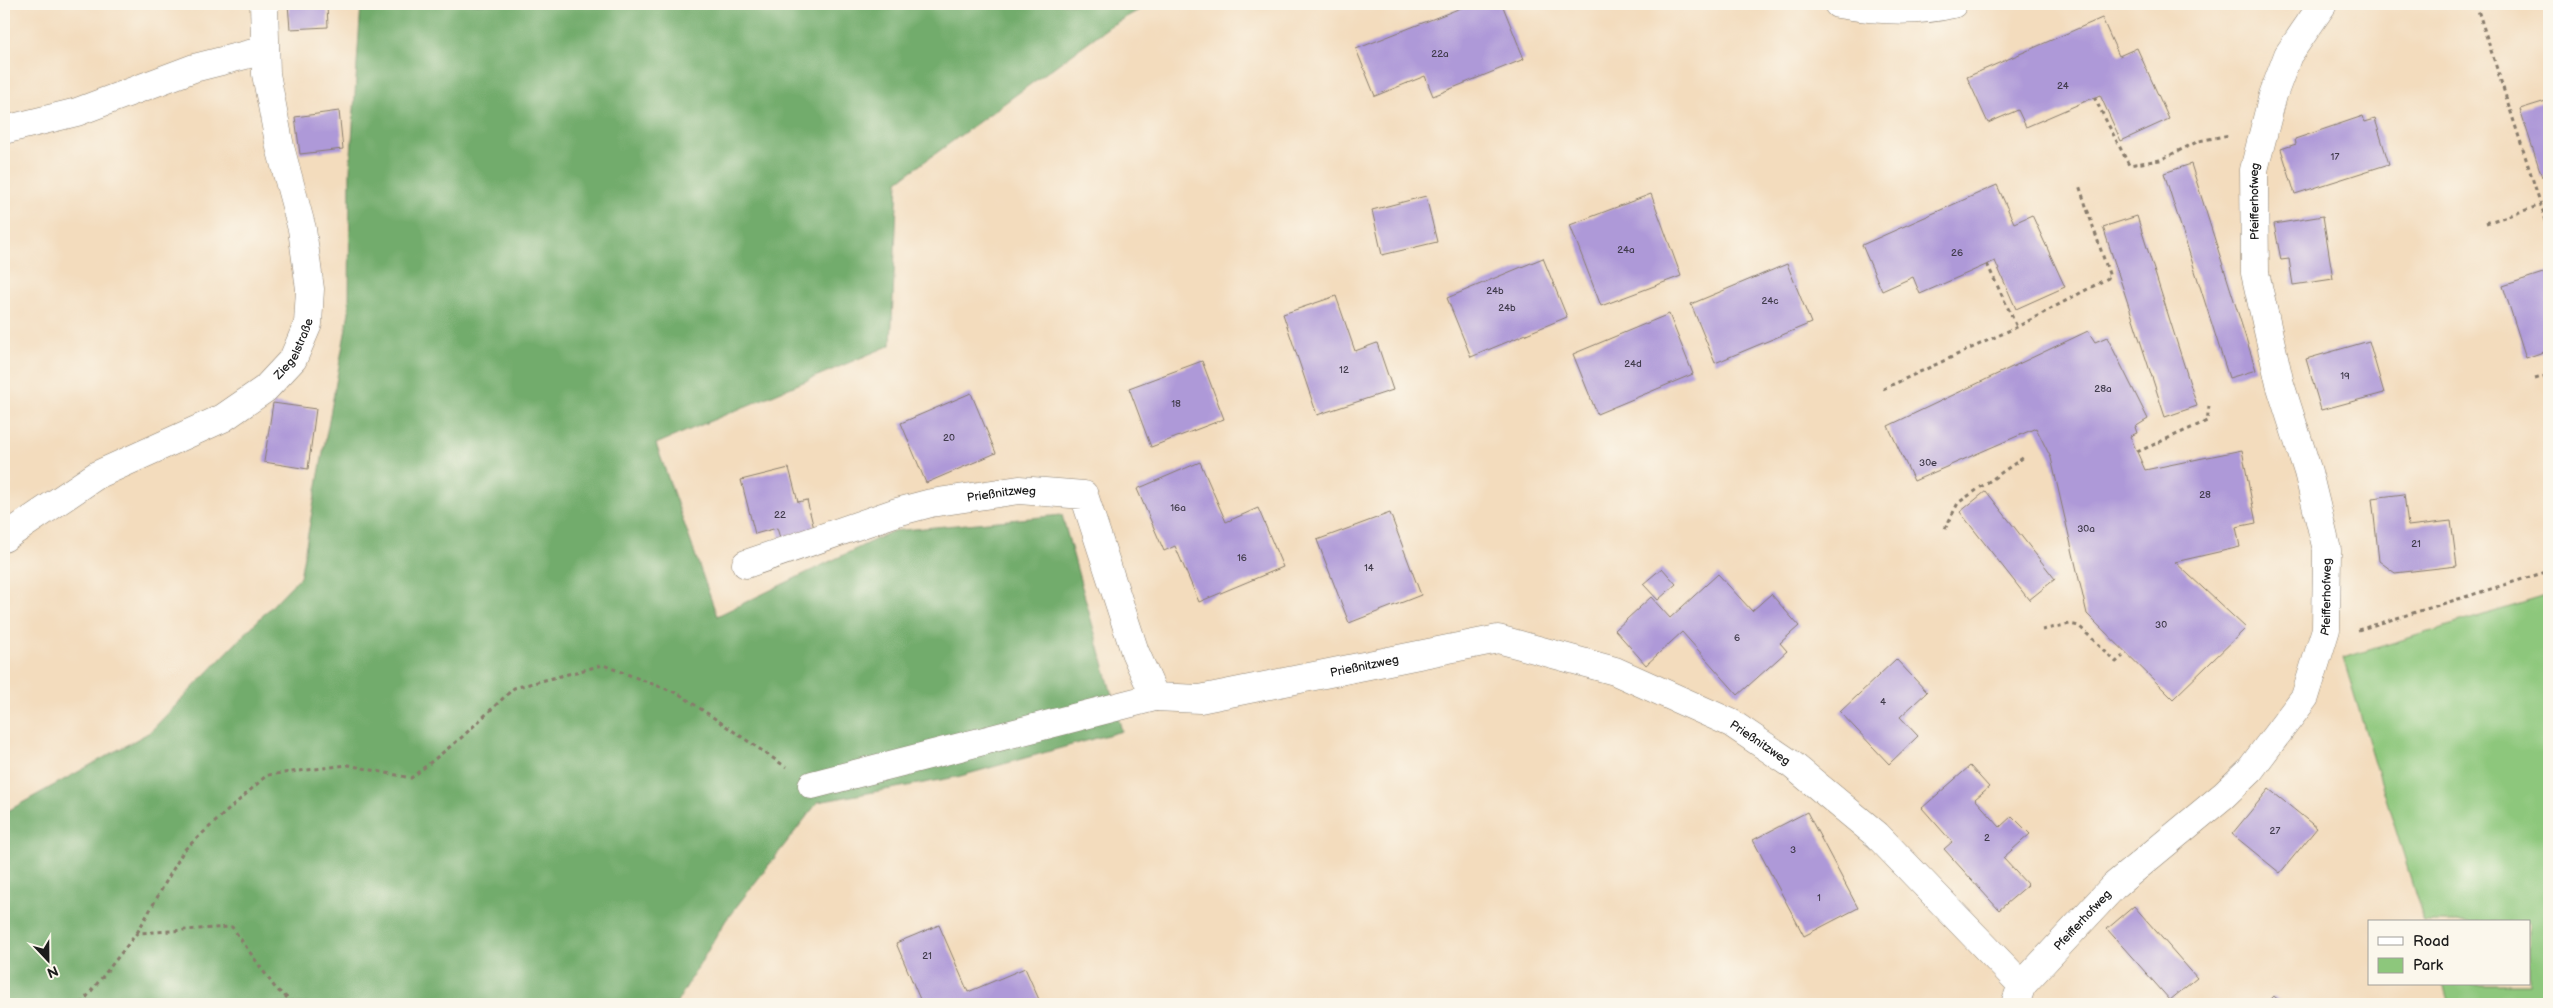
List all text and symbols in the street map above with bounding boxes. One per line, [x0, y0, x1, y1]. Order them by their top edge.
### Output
house number: 22a [1431, 48, 1449, 60]
house number: 24 [2057, 80, 2069, 92]
house number: 17 [2331, 151, 2339, 163]
street label: Pfeifferhofweg [2246, 161, 2263, 240]
house number: 24a [1617, 244, 1635, 256]
house number: 26 [1951, 247, 1963, 259]
house number: 24b [1486, 285, 1504, 297]
house number: 24c [1761, 295, 1779, 307]
house number: 24b [1498, 302, 1516, 314]
street label: Ziegelstraße [270, 318, 316, 383]
house number: 24d [1624, 358, 1642, 370]
house number: 12 [1339, 364, 1349, 376]
house number: 19 [2340, 370, 2350, 382]
house number: 28a [2094, 383, 2112, 395]
house number: 18 [1171, 398, 1181, 410]
house number: 20 [943, 432, 955, 444]
house number: 30e [1919, 457, 1937, 469]
street label: Prießnitzweg [966, 482, 1037, 505]
house number: 28 [2199, 489, 2211, 501]
house number: 16a [1170, 502, 1186, 514]
house number: 22 [774, 509, 786, 521]
house number: 30a [2077, 523, 2095, 535]
house number: 21 [2411, 538, 2421, 550]
house number: 16 [1237, 552, 1247, 564]
street label: Pfeifferhofweg [2317, 558, 2334, 637]
house number: 14 [1364, 562, 1374, 574]
house number: 30 [2155, 619, 2167, 631]
house number: 6 [1734, 632, 1740, 644]
street label: Prießnitzweg [1329, 652, 1400, 680]
house number: 4 [1880, 696, 1886, 708]
street label: Prießnitzweg [1727, 717, 1793, 769]
house number: 27 [2270, 825, 2280, 837]
house number: 2 [1984, 832, 1990, 844]
house number: 3 [1790, 844, 1796, 856]
street label: Pfeifferhofweg [2051, 886, 2114, 953]
house number: 1 [1817, 892, 1821, 904]
legend [2368, 920, 2530, 986]
text: Road [2413, 932, 2449, 951]
north arrow [22, 936, 72, 986]
house number: 21 [922, 950, 932, 962]
text: Park [2413, 956, 2444, 975]
text: N [45, 962, 61, 981]

